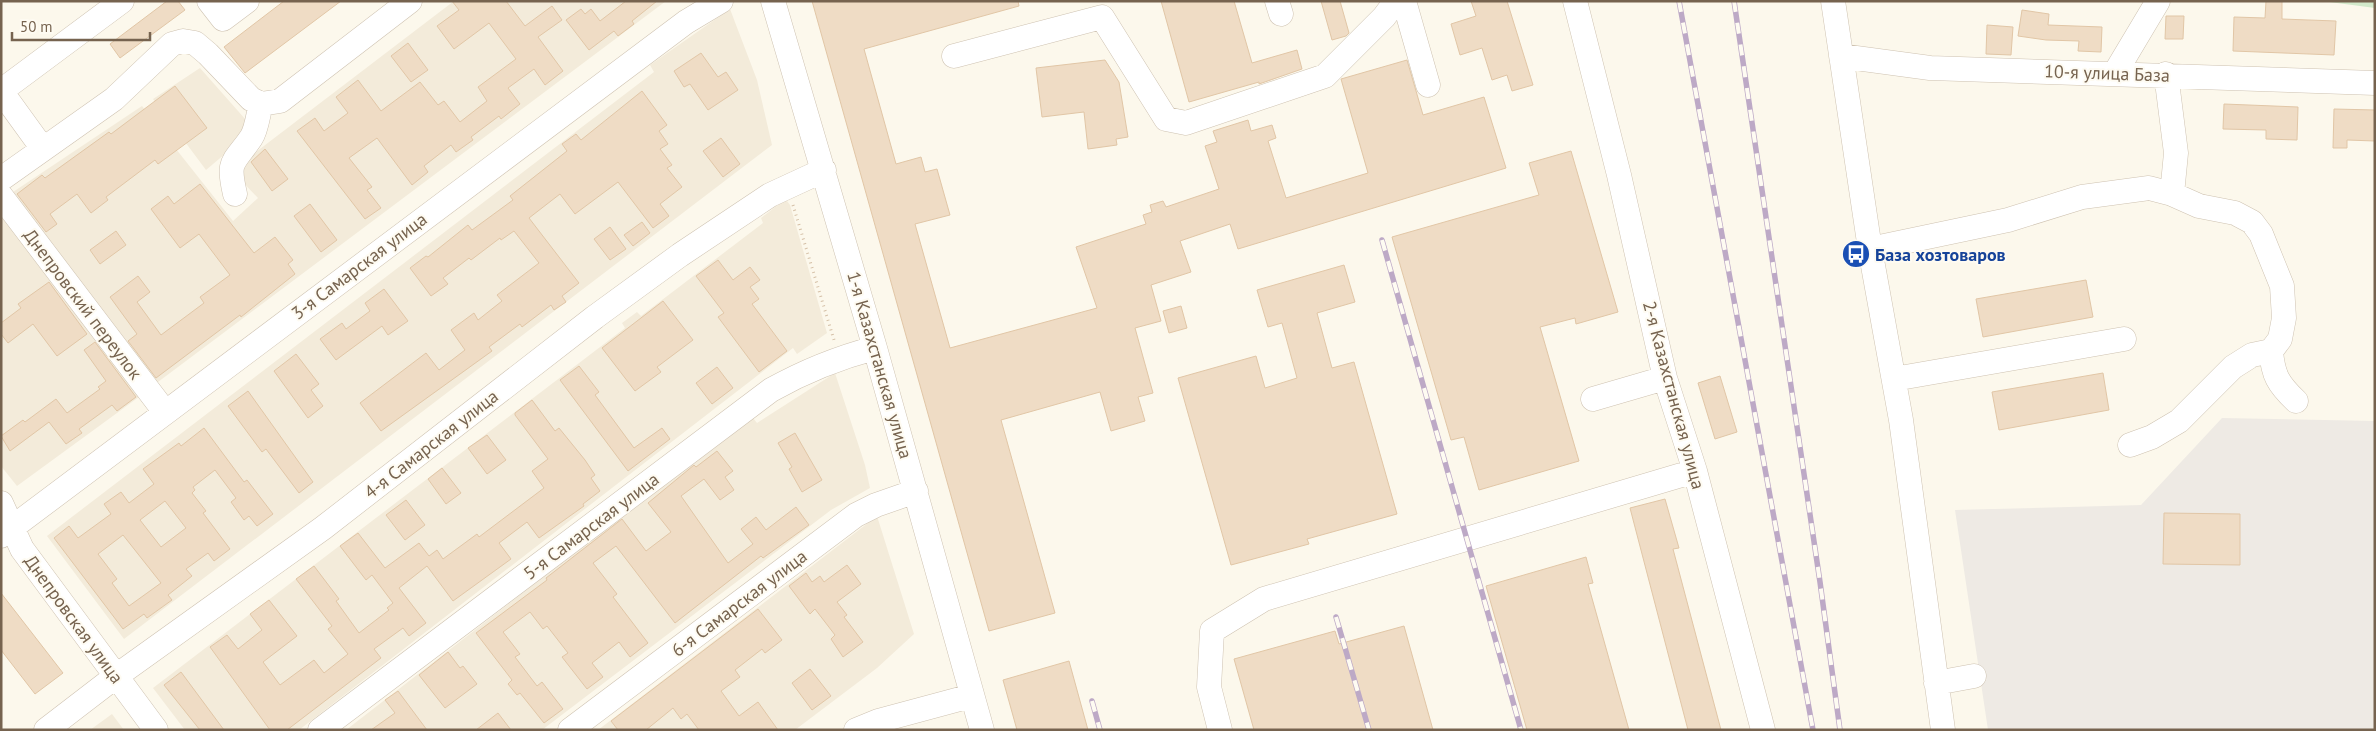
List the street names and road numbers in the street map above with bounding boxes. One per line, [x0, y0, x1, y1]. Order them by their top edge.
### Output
street label: 10-я улица База [2044, 59, 2170, 87]
street label: 3-я Самарская улица [287, 207, 431, 325]
street label: Днепровский переулок [19, 224, 147, 384]
street label: 1-я Казахстанская улица [842, 269, 918, 461]
street label: 2-я Казахстанская улица [1638, 298, 1710, 492]
street label: 4-я Самарская улица [359, 384, 503, 504]
street label: 5-я Самарская улица [519, 467, 663, 585]
street label: 6-я Самарская улица [667, 544, 811, 662]
street label: Днепровская улица [20, 550, 128, 688]

